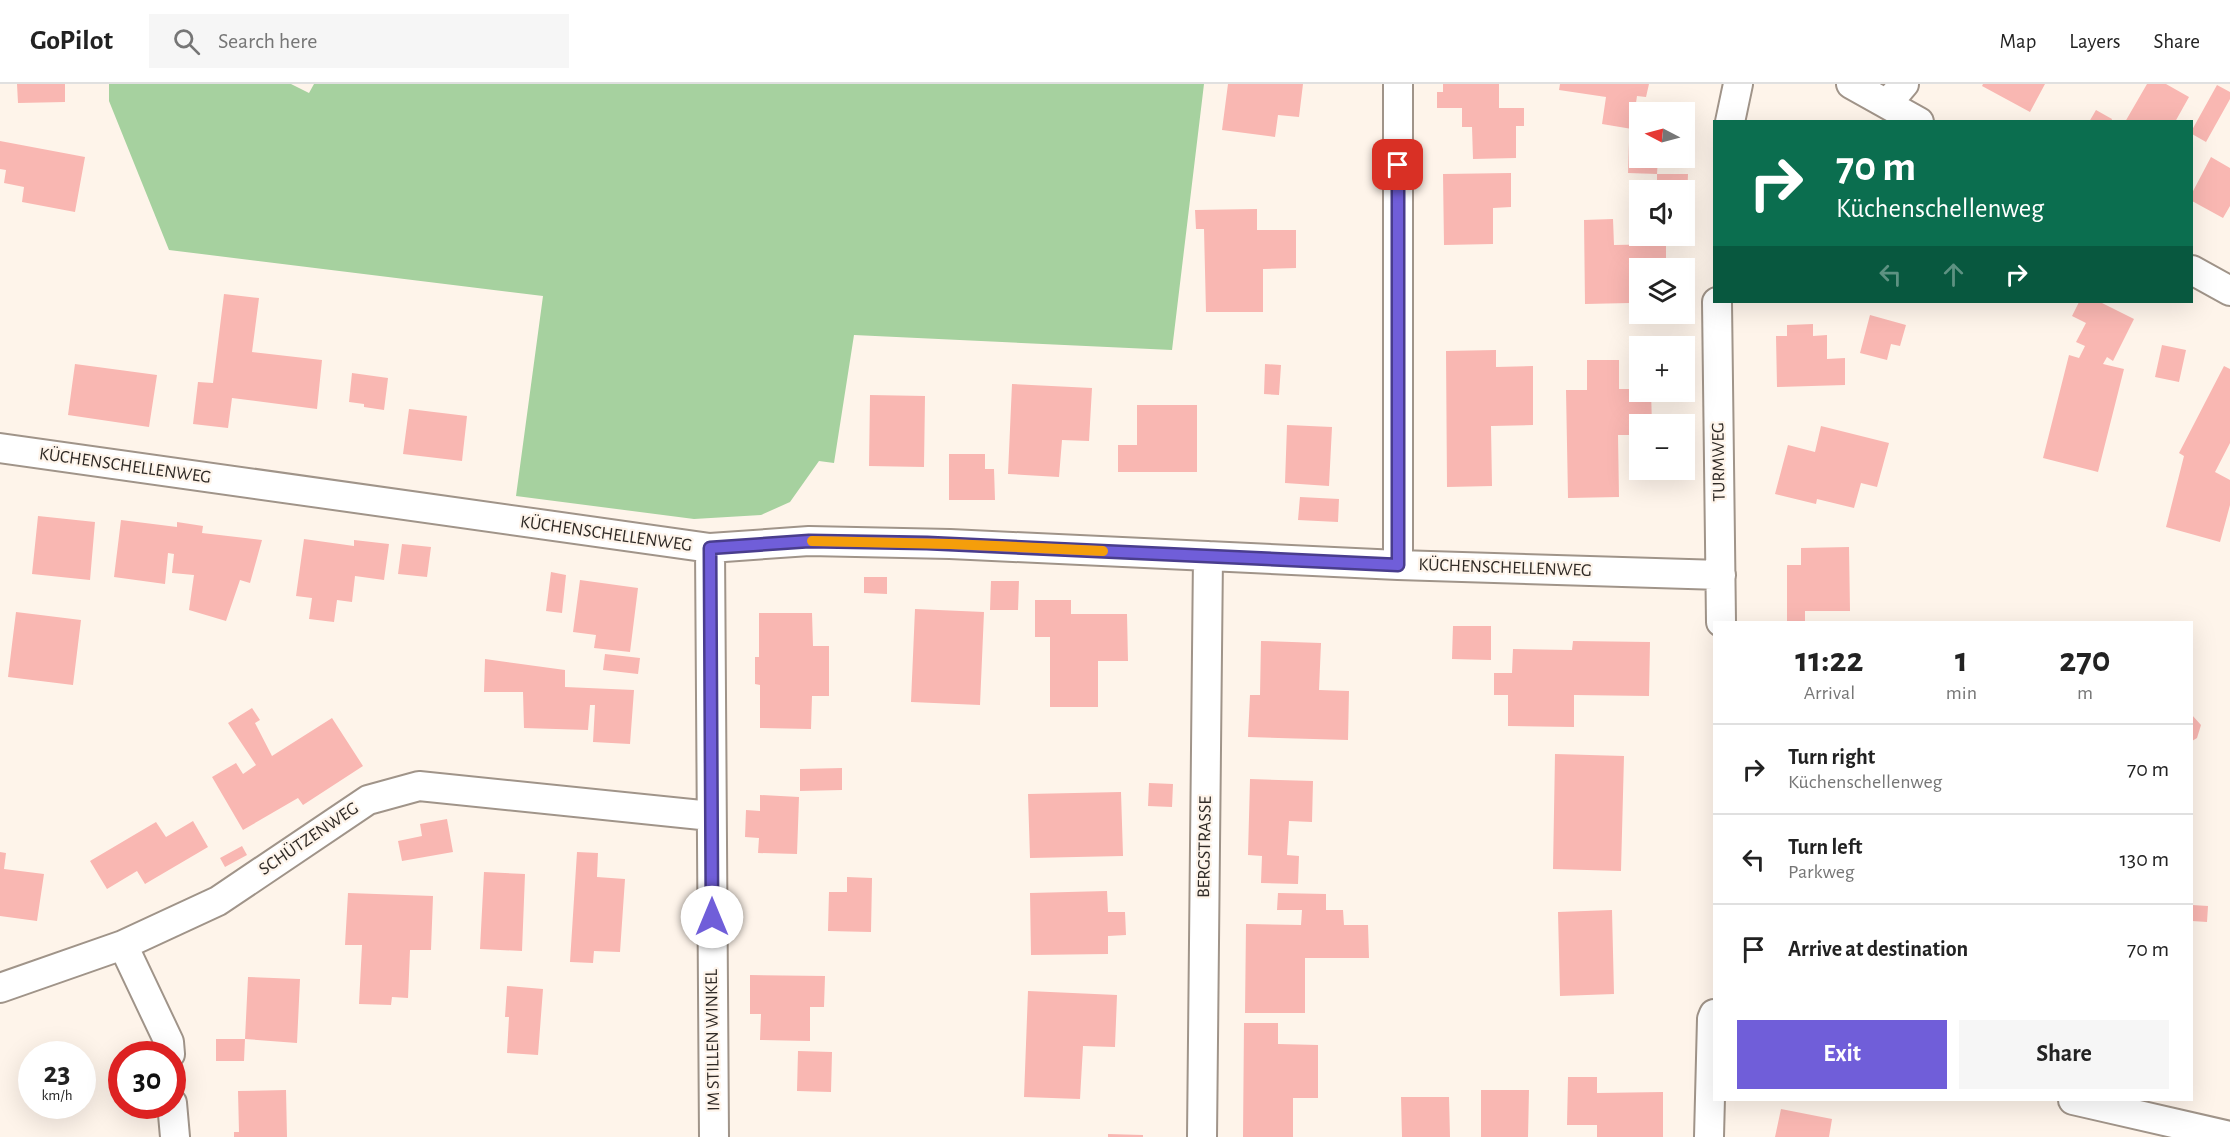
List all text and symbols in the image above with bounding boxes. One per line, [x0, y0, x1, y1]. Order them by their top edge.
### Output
search box [149, 14, 569, 68]
icon: search [170, 25, 203, 58]
text: GoPilot [30, 27, 113, 55]
text: Search here [218, 30, 318, 52]
text: Map [2000, 31, 2036, 52]
text: Layers [2069, 31, 2120, 52]
text: Share [2153, 31, 2200, 52]
north arrow [1629, 102, 1695, 168]
map controls [1629, 102, 1695, 480]
pin [1372, 139, 1423, 190]
icon: right [1737, 144, 1815, 222]
text: 70 m [1836, 146, 1916, 188]
icon: arrive [1381, 148, 1414, 181]
button: sound [1629, 180, 1695, 246]
text: Küchenschellenweg [1836, 195, 2044, 222]
button: layers [1629, 258, 1695, 324]
icon: left [1874, 258, 1907, 291]
icon: ahead [1937, 258, 1970, 291]
icon: right [2000, 258, 2033, 291]
button: + [1629, 336, 1695, 402]
button: − [1629, 414, 1695, 480]
street label: TURMWEG [1709, 422, 1729, 502]
street label: KÜCHENSCHELLENWEG [38, 443, 212, 487]
street label: KÜCHENSCHELLENWEG [519, 511, 693, 555]
street label: KÜCHENSCHELLENWEG [1418, 554, 1592, 580]
text: 11:22 [1795, 642, 1863, 678]
text: 1 [1955, 642, 1968, 678]
text: 270 [2059, 642, 2111, 678]
text: Arrival [1804, 683, 1855, 703]
text: min [1946, 683, 1977, 703]
text: m [2077, 683, 2093, 703]
text: Turn right [1788, 746, 1875, 768]
icon: right [1737, 753, 1770, 786]
text: 70 m [2127, 758, 2169, 780]
text: Küchenschellenweg [1788, 772, 1942, 792]
street label: BERGSTRASSE [1195, 796, 1215, 898]
street label: SCHÜTZENWEG [255, 798, 362, 879]
text: Turn left [1788, 836, 1862, 858]
icon: left [1737, 843, 1770, 876]
text: 130 m [2120, 848, 2169, 870]
text: Parkweg [1788, 862, 1854, 882]
position arrow [680, 885, 744, 949]
icon: arrive [1737, 933, 1770, 966]
text: Arrive at destination [1788, 938, 1968, 960]
text: 70 m [2127, 938, 2169, 960]
street label: IM STILLEN WINKEL [703, 968, 723, 1111]
button: Exit [1737, 1020, 1947, 1089]
button: Share [1959, 1020, 2169, 1089]
speed limit sign: 30 [108, 1041, 186, 1119]
text: 23 [43, 1058, 71, 1088]
text: km/h [42, 1088, 72, 1103]

